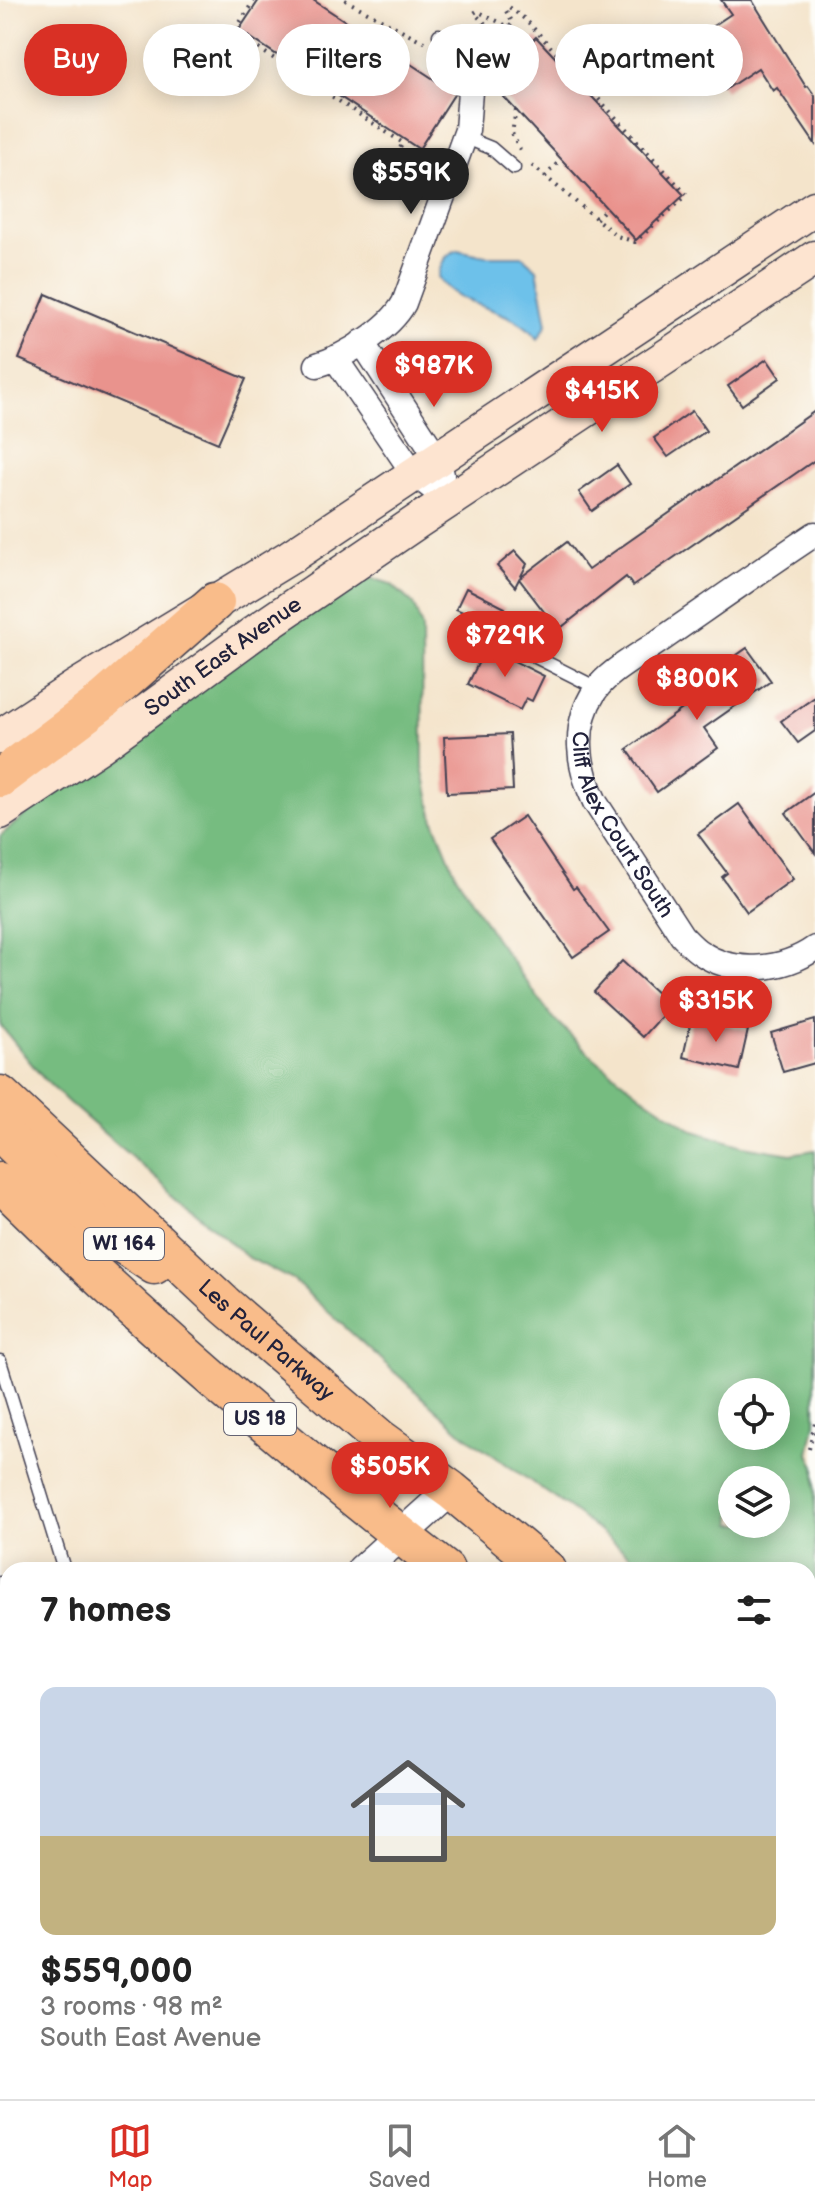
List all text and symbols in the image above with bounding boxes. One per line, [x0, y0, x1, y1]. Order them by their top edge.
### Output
chip: Buy [24, 24, 127, 96]
chip: Rent [143, 24, 260, 96]
chip: Filters [276, 24, 410, 96]
chip: New [426, 24, 539, 96]
chip: Apartment [555, 24, 743, 96]
pin: $559K [355, 148, 467, 216]
text: $559K [371, 158, 451, 189]
pin: $987K [378, 341, 490, 409]
text: $987K [394, 351, 474, 382]
pin: $415K [546, 366, 658, 434]
text: $415K [564, 376, 640, 407]
street label: South East Avenue [139, 591, 307, 722]
pin: $729K [449, 611, 561, 679]
text: $729K [465, 621, 545, 652]
pin: $800K [641, 654, 753, 722]
text: $800K [656, 664, 738, 695]
street label: Cliff Alex Court South [566, 731, 680, 923]
pin: $315K [660, 976, 772, 1044]
text: $315K [678, 986, 754, 1017]
road number: WI 164 [84, 1228, 164, 1260]
street label: Les Paul Parkway [193, 1274, 340, 1407]
map controls [718, 1378, 790, 1538]
button: locate [718, 1378, 790, 1450]
road number: US 18 [224, 1403, 296, 1435]
pin: $505K [334, 1442, 446, 1510]
text: $505K [349, 1452, 431, 1483]
button: layers [718, 1466, 790, 1538]
icon: filters [732, 1588, 776, 1632]
text: 7 homes [40, 1590, 171, 1631]
icon: home [336, 1739, 480, 1883]
text: $559,000 [40, 1951, 193, 1992]
text: 3 rooms · 98 m² [40, 1992, 223, 2023]
text: South East Avenue [40, 2023, 261, 2054]
tab: Map [108, 2119, 152, 2194]
tab: Saved [369, 2119, 431, 2194]
tab: Home [647, 2119, 707, 2194]

